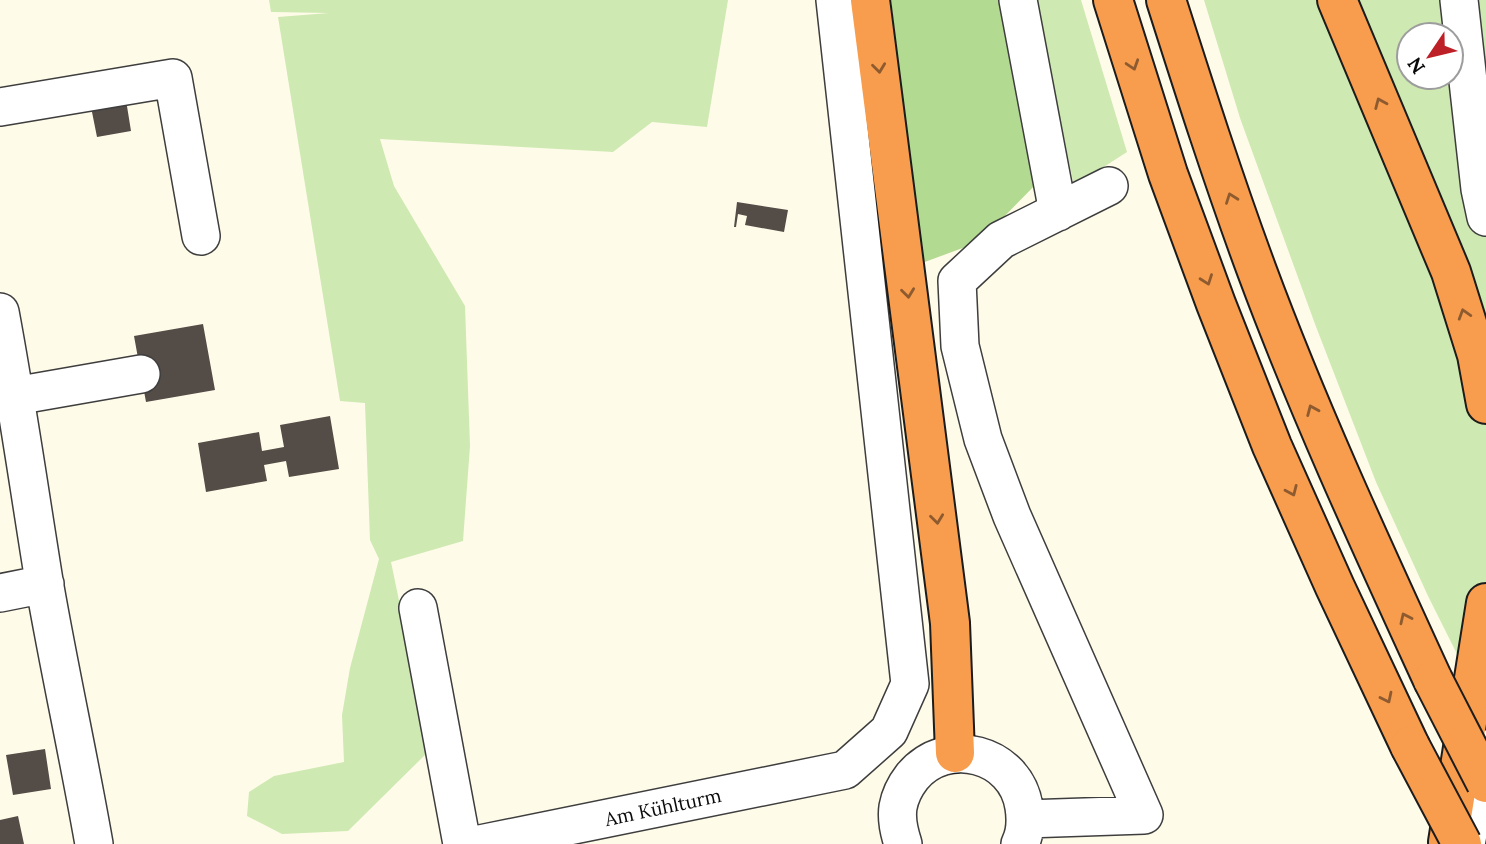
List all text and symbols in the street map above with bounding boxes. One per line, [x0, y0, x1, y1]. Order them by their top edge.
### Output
north arrow [1395, 21, 1465, 91]
text: N [1402, 53, 1430, 79]
one-way arrow [1124, 59, 1139, 71]
one-way arrow [871, 62, 886, 74]
one-way arrow [1374, 98, 1388, 110]
one-way arrow [1225, 192, 1239, 204]
one-way arrow [1199, 274, 1213, 286]
one-way arrow [900, 287, 915, 299]
one-way arrow [1458, 309, 1473, 321]
one-way arrow [1307, 405, 1321, 417]
one-way arrow [1284, 484, 1298, 496]
one-way arrow [929, 513, 944, 525]
one-way arrow [1399, 613, 1413, 625]
one-way arrow [1378, 691, 1392, 703]
street label: Am Kühlturm [602, 783, 723, 831]

